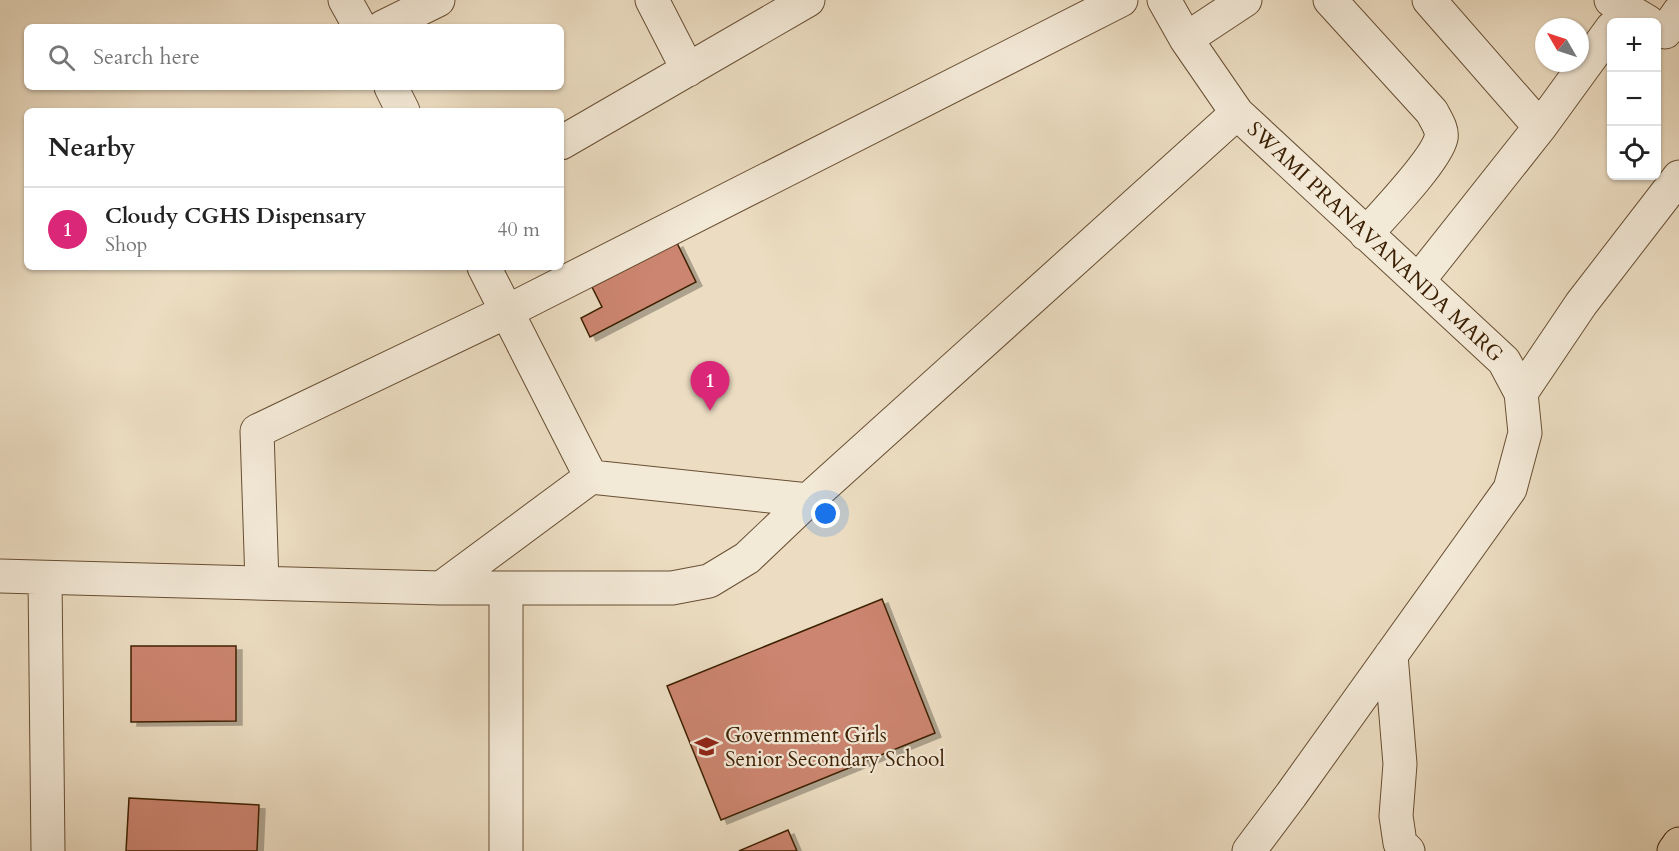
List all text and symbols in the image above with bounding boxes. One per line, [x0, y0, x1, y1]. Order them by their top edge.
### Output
north arrow [1535, 18, 1589, 72]
map controls [1607, 18, 1661, 180]
button: + [1607, 18, 1661, 72]
search box [24, 24, 564, 90]
icon: search [45, 41, 78, 74]
text: Search here [93, 42, 200, 72]
button: − [1607, 72, 1661, 126]
street label: SWAMI PRANAVANANDA MARG [1241, 115, 1510, 369]
button: locate [1607, 126, 1661, 180]
text: Nearby [48, 130, 136, 165]
text: Cloudy CGHS Dispensary [105, 201, 366, 231]
text: 1 [62, 216, 73, 243]
text: 40 m [497, 216, 540, 243]
text: Shop [105, 231, 147, 258]
pin: 1 [690, 362, 730, 411]
your location [811, 499, 840, 528]
place label: Government Girls Senior Secondary School [725, 721, 945, 774]
school or university icon: Government Girls Senior Secondary School [694, 734, 720, 760]

